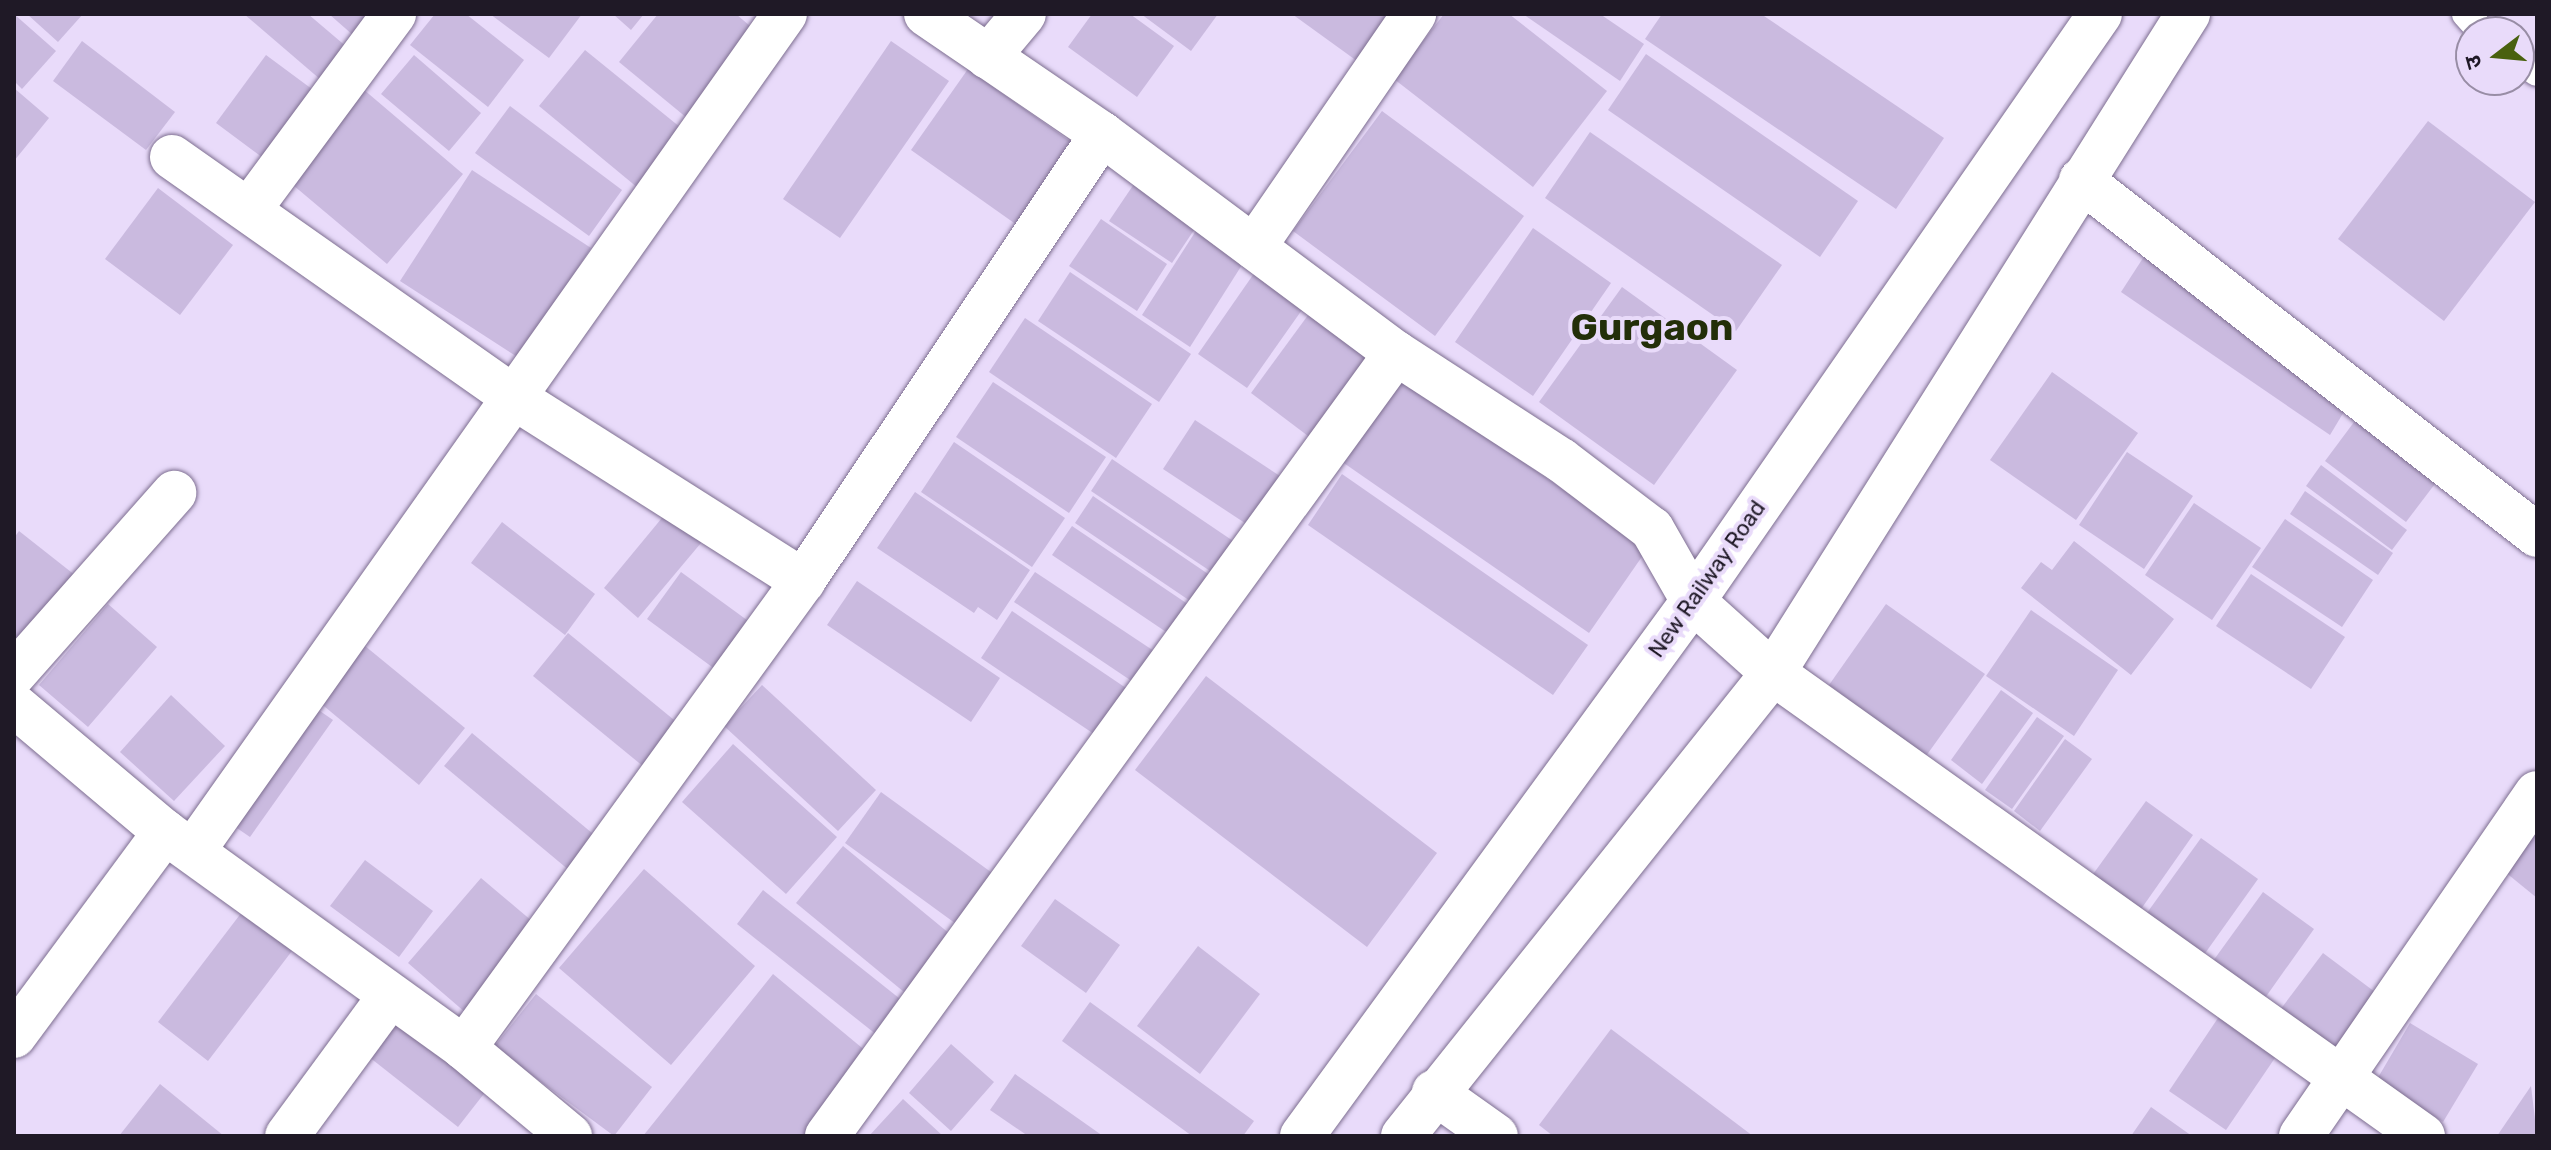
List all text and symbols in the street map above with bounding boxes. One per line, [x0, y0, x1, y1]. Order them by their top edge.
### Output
north arrow [2455, 16, 2535, 96]
text: उ [2459, 52, 2488, 72]
district label: Gurgaon [1571, 305, 1733, 351]
street label: New Railway Road [1643, 495, 1771, 663]

